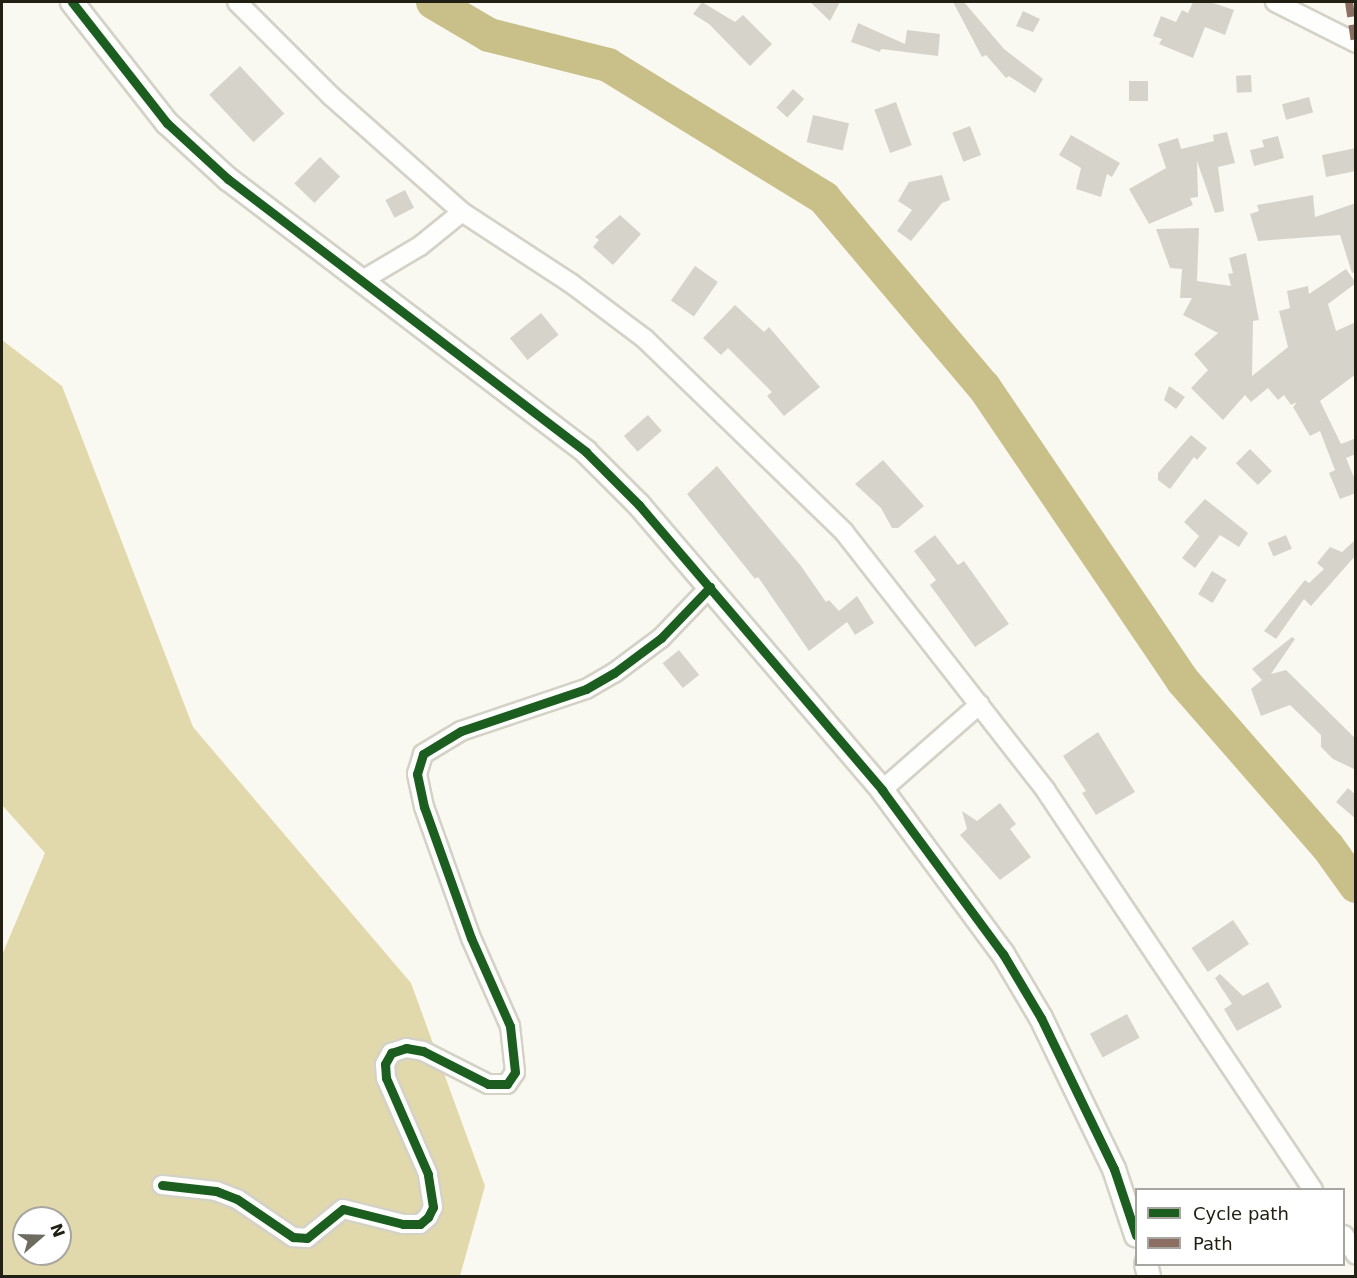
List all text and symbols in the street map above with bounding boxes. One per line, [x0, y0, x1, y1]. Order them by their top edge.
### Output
legend [1135, 1188, 1345, 1266]
text: Cycle path [1193, 1203, 1289, 1224]
north arrow [12, 1206, 72, 1266]
text: N [46, 1221, 69, 1240]
text: Path [1193, 1233, 1233, 1254]

